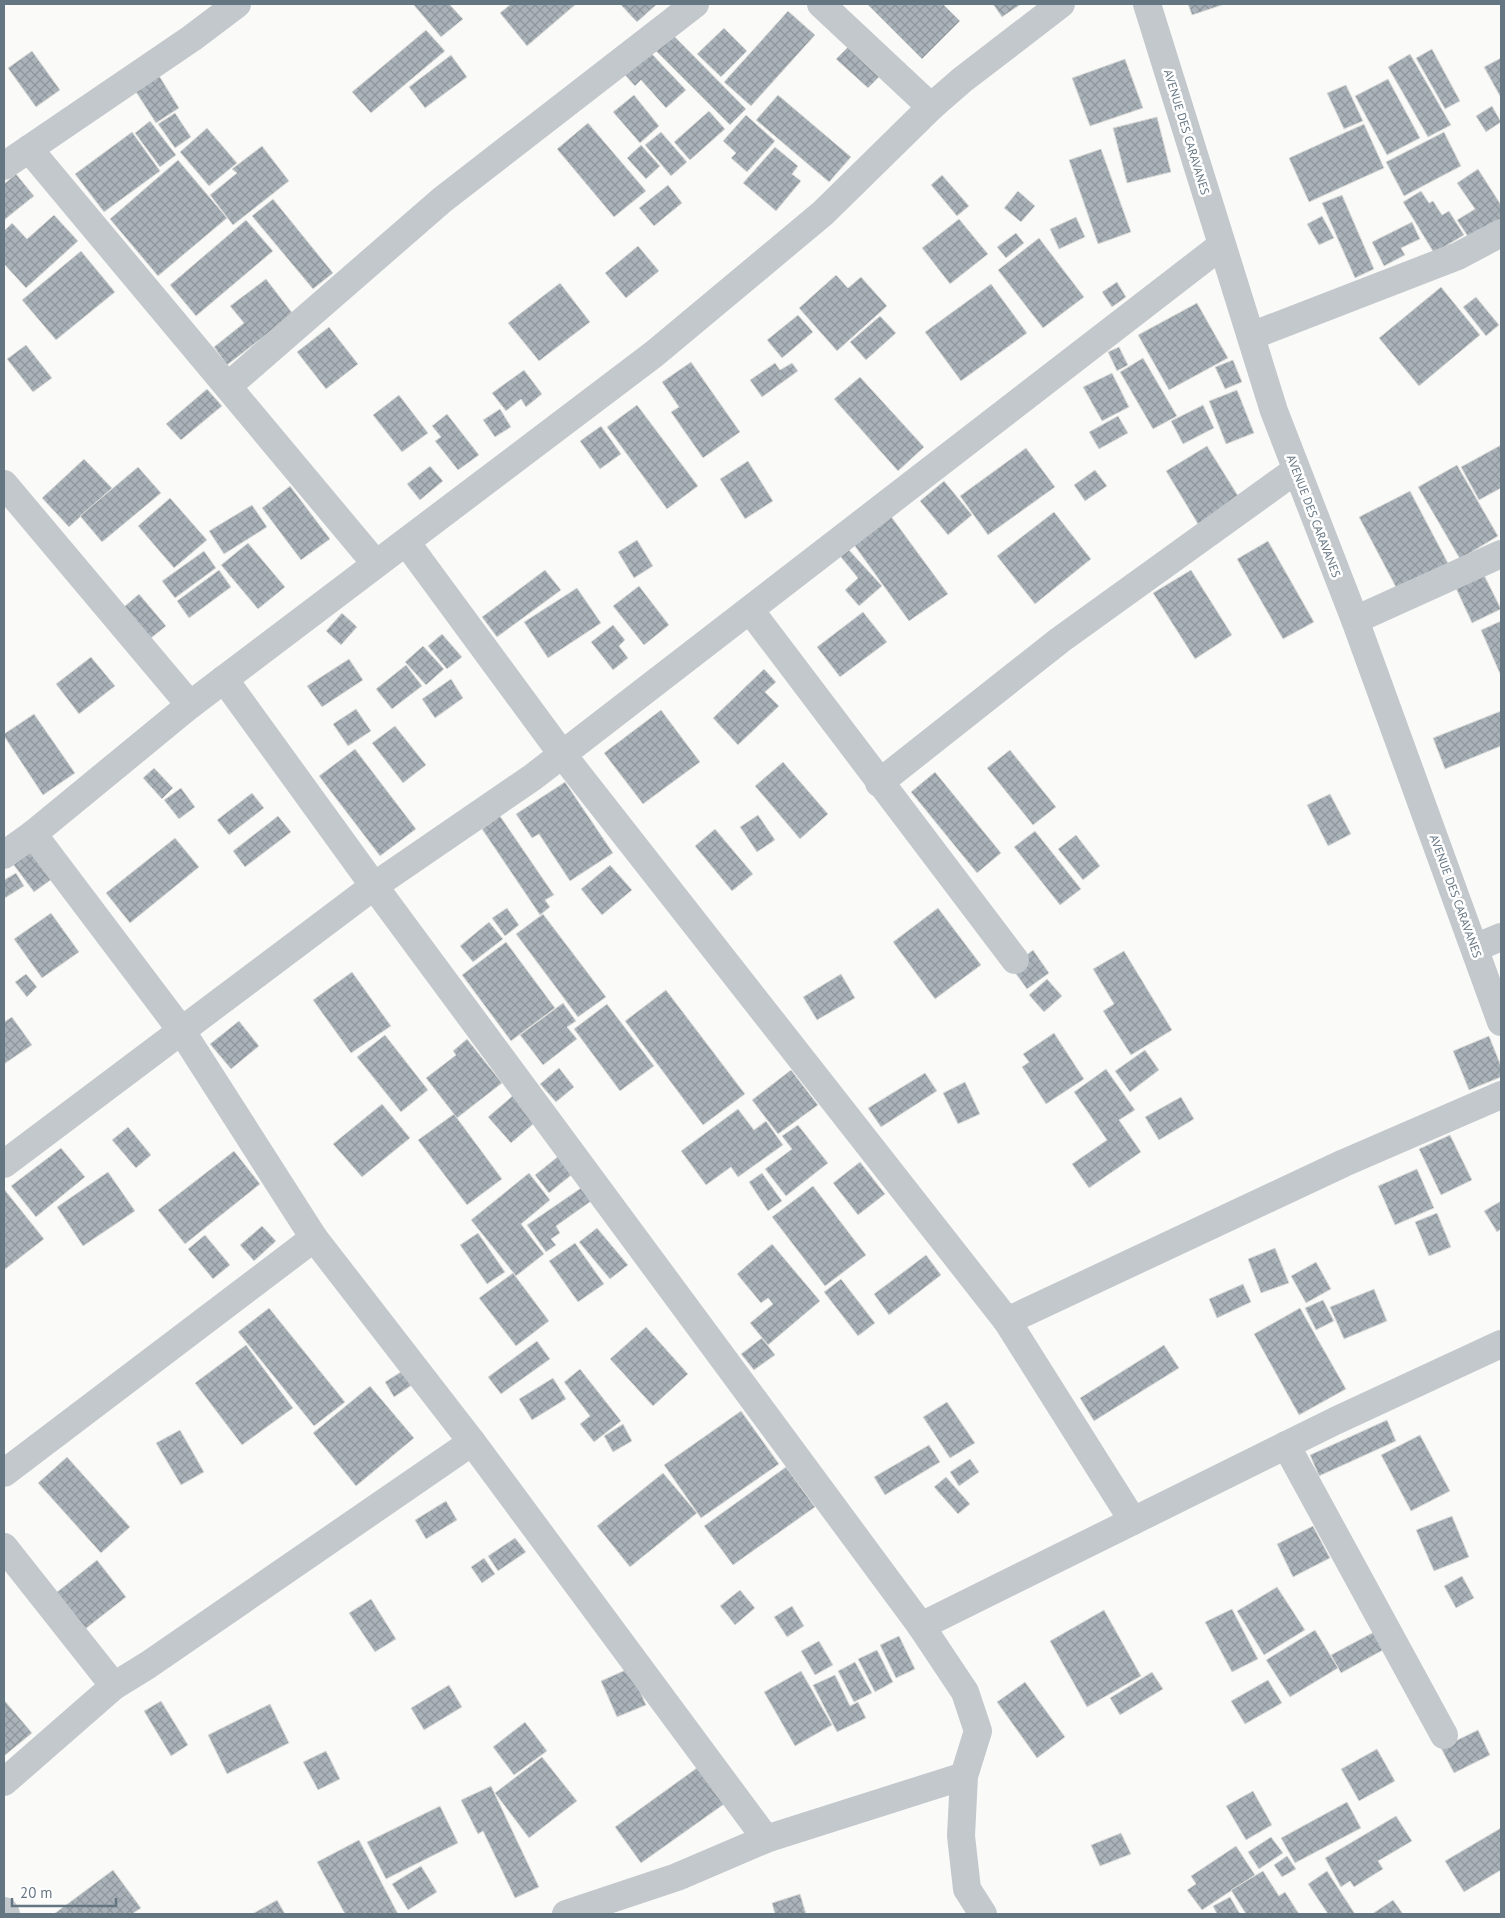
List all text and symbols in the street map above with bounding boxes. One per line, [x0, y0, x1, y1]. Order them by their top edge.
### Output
street label: AVENUE DES CARAVANES [1161, 68, 1213, 196]
street label: AVENUE DES CARAVANES [1284, 453, 1344, 579]
street label: AVENUE DES CARAVANES [1427, 832, 1485, 960]
scale bar [12, 1876, 116, 1908]
text: 20 m [20, 1883, 53, 1902]

